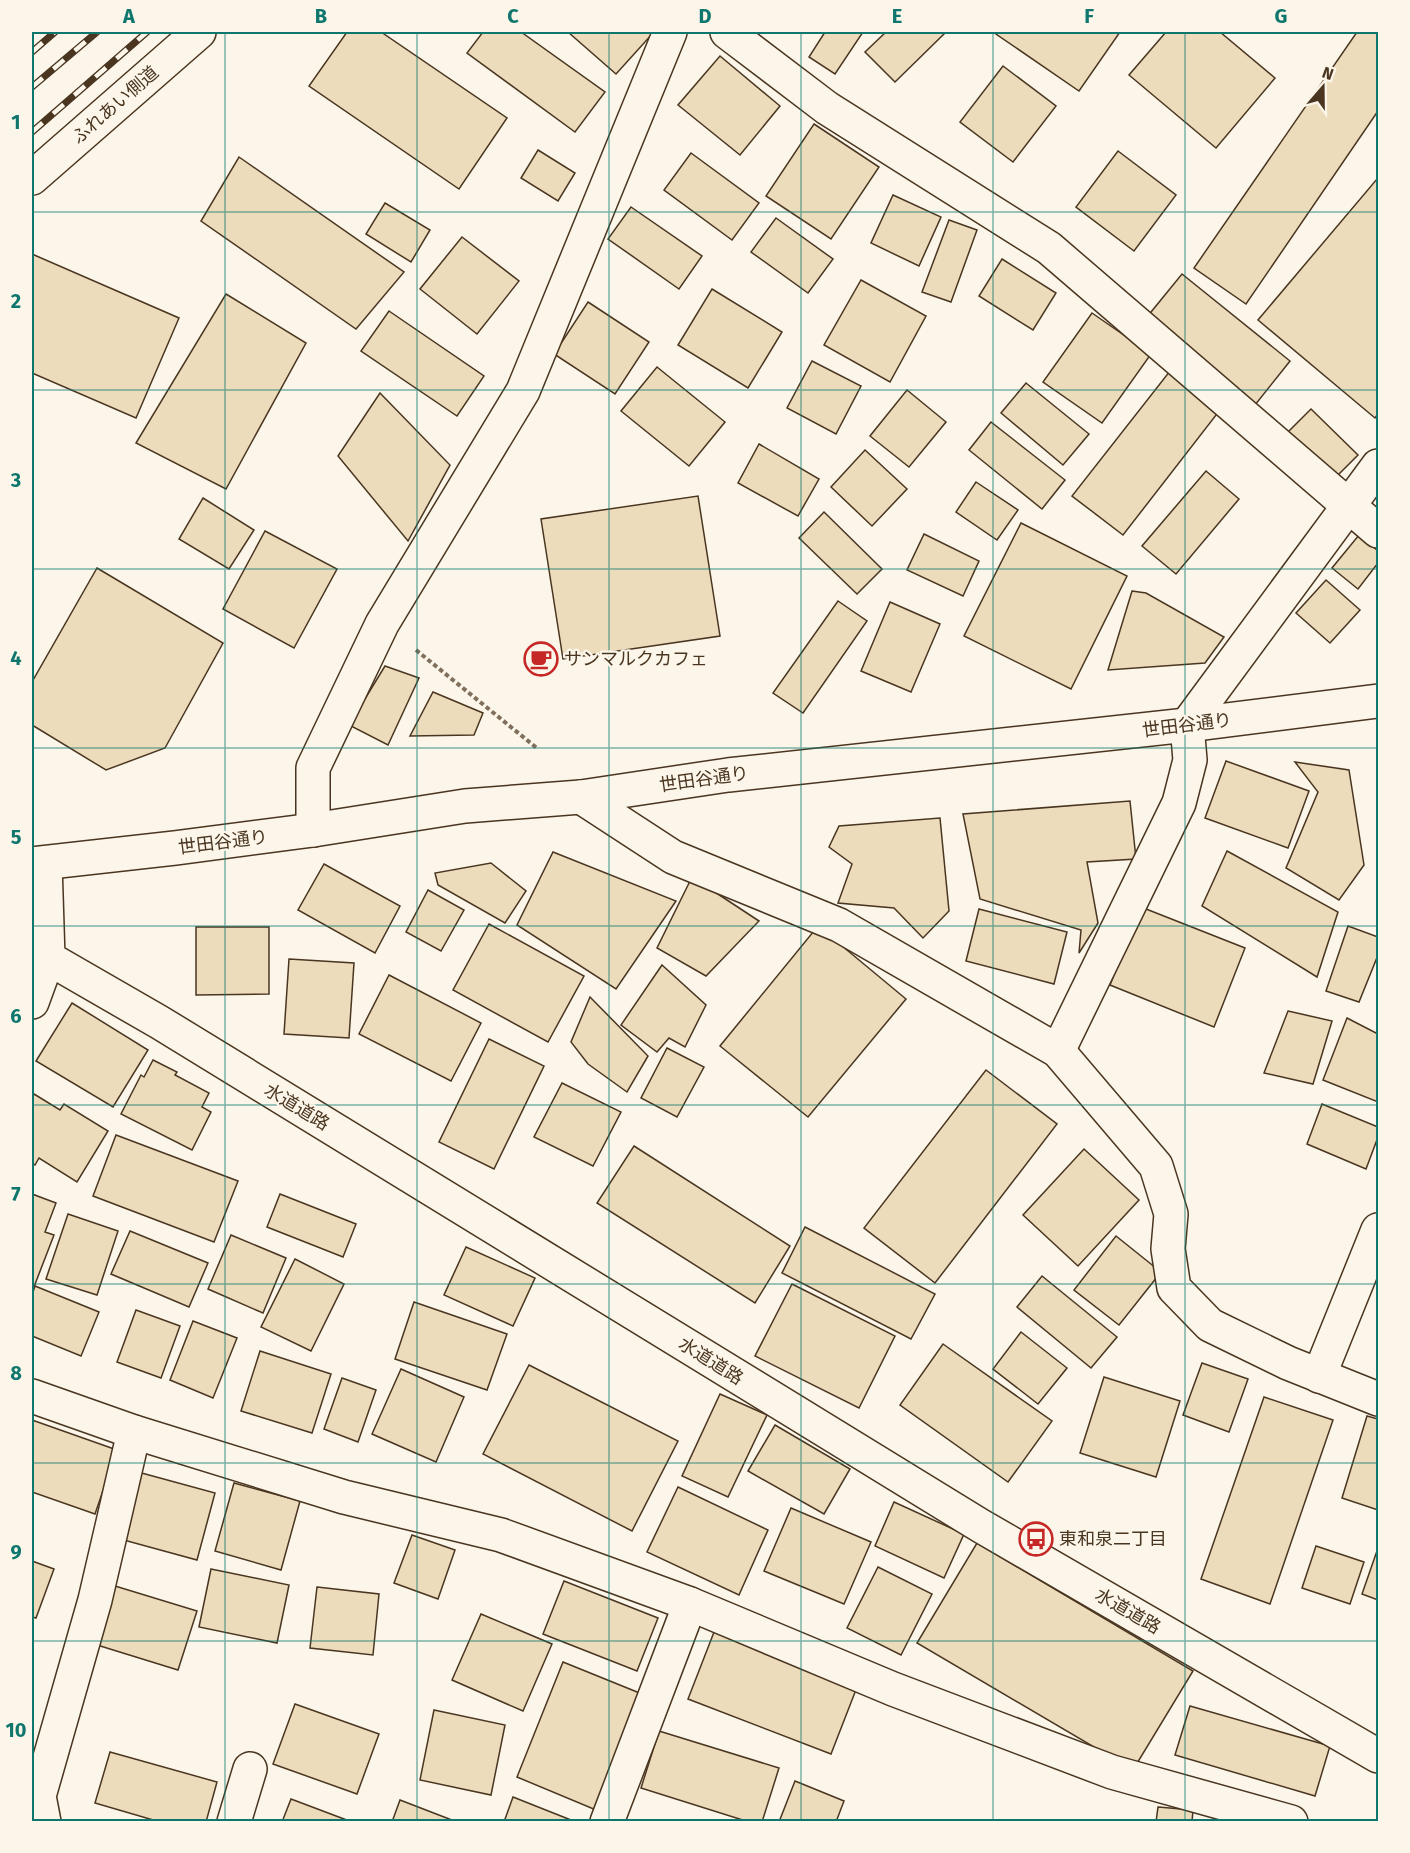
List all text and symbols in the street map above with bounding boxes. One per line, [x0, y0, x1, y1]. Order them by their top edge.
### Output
text: A [122, 4, 136, 28]
text: B [315, 4, 327, 28]
text: C [507, 4, 519, 28]
text: D [698, 4, 712, 28]
text: E [892, 4, 902, 28]
text: F [1084, 4, 1094, 28]
text: G [1275, 4, 1287, 28]
north arrow [1293, 57, 1353, 117]
street label: ふれあい側道 [67, 61, 163, 149]
text: N [1320, 63, 1336, 84]
text: 1 [11, 110, 21, 134]
text: 2 [11, 289, 21, 313]
text: 3 [10, 468, 21, 492]
cafe icon: サンマルクカフェ [523, 641, 559, 677]
text: 4 [10, 646, 22, 670]
place label: サンマルクカフェ [564, 648, 708, 670]
street label: 世田谷通り [1141, 709, 1233, 741]
street label: 世田谷通り [658, 762, 750, 796]
text: 5 [11, 825, 22, 849]
street label: 世田谷通り [177, 826, 269, 858]
text: 6 [10, 1004, 22, 1028]
street label: 水道道路 [260, 1079, 334, 1135]
text: 7 [11, 1182, 21, 1206]
street label: 水道道路 [675, 1333, 747, 1389]
text: 8 [10, 1361, 22, 1385]
bus stop icon: 東和泉二丁目 [1018, 1521, 1054, 1557]
place label: 東和泉二丁目 [1059, 1528, 1167, 1550]
text: 9 [10, 1540, 22, 1564]
street label: 水道道路 [1091, 1583, 1165, 1639]
text: 10 [6, 1718, 26, 1742]

